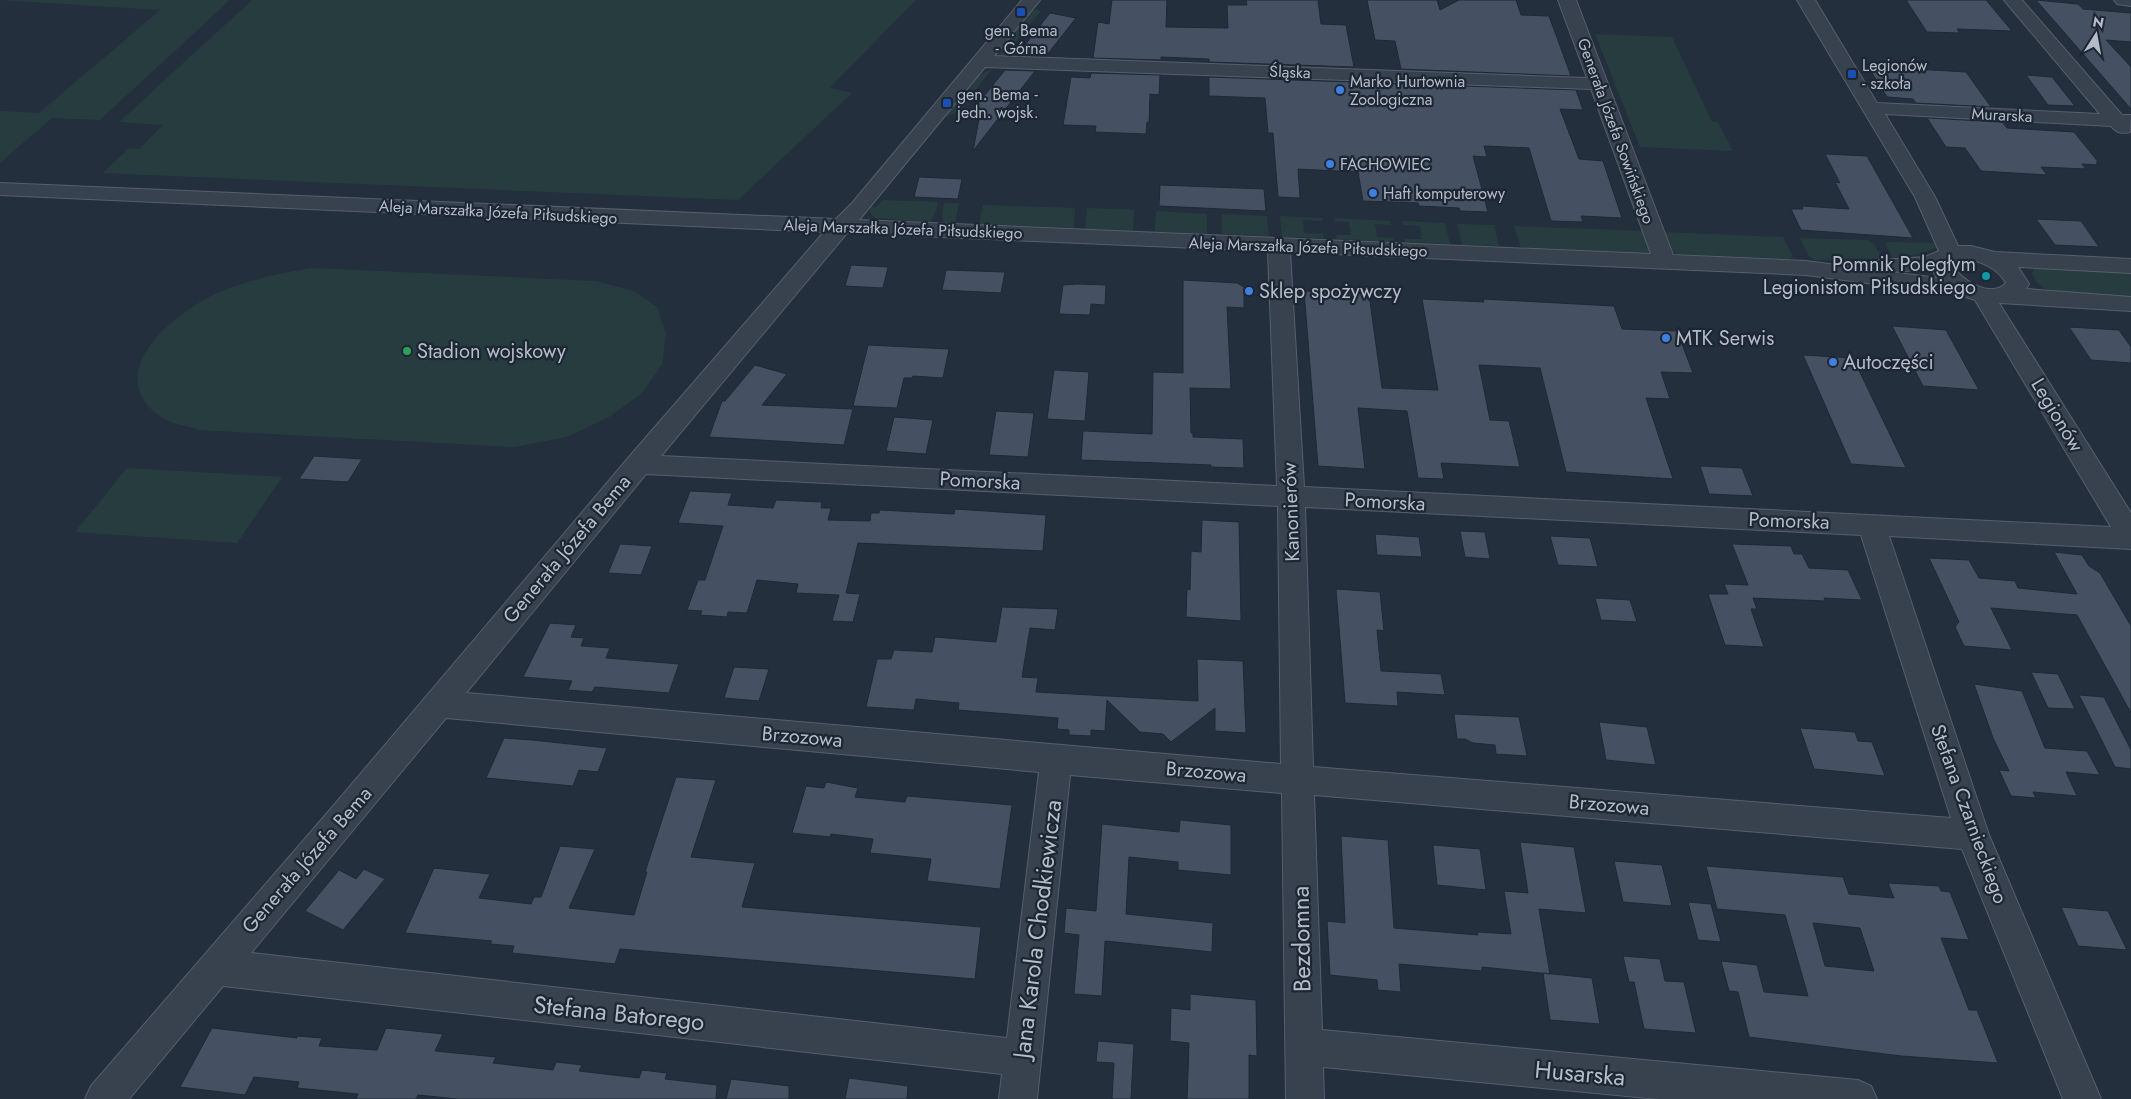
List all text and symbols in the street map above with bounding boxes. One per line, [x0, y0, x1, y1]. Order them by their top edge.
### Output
marker: gen. Bema - Górna [1015, 6, 1027, 18]
north arrow [2071, 10, 2121, 60]
text: N [2091, 11, 2106, 33]
place label: gen. Bema - Górna [985, 19, 1057, 60]
street label: Generała Józefa Sowińskiego [1572, 35, 1660, 227]
place label: Legionów - szkoła [1862, 54, 1927, 95]
street label: Śląska [1269, 60, 1311, 84]
marker: Legionów - szkoła [1846, 68, 1858, 80]
place label: Marko Hurtownia Zoologiczna [1350, 70, 1465, 111]
place label: gen. Bema - jedn. wojsk. [956, 83, 1039, 124]
marker: Marko Hurtownia Zoologiczna [1334, 84, 1346, 96]
marker: gen. Bema - jedn. wojsk. [941, 97, 953, 109]
street label: Murarska [1971, 102, 2033, 128]
place label: FACHOWIEC [1340, 153, 1431, 176]
marker: FACHOWIEC [1324, 158, 1336, 170]
place label: Haft komputerowy [1383, 182, 1506, 205]
marker: Haft komputerowy [1367, 187, 1379, 199]
street label: Aleja Marszałka Józefa Piłsudskiego [378, 194, 618, 230]
street label: Aleja Marszałka Józefa Piłsudskiego [783, 213, 1023, 245]
street label: Aleja Marszałka Józefa Piłsudskiego [1188, 231, 1428, 263]
place label: Pomnik Poległym Legionistom Piłsudskiego [1763, 250, 1976, 302]
marker: Pomnik Poległym Legionistom Piłsudskiego [1980, 270, 1992, 282]
place label: Sklep spożywczy [1259, 277, 1401, 306]
marker: Sklep spożywczy [1243, 285, 1255, 297]
place label: MTK Serwis [1676, 324, 1774, 353]
marker: MTK Serwis [1660, 332, 1672, 344]
place label: Stadion wojskowy [417, 337, 566, 366]
marker: Stadion wojskowy [401, 345, 413, 357]
place label: Autoczęści [1843, 348, 1934, 377]
marker: Autoczęści [1827, 356, 1839, 368]
street label: Legionów [2024, 373, 2091, 458]
street label: Kanonierów [1275, 462, 1307, 562]
street label: Pomorska [939, 464, 1021, 498]
street label: Generała Józefa Bema [496, 468, 638, 630]
street label: Pomorska [1344, 485, 1426, 519]
street label: Pomorska [1748, 505, 1830, 537]
street label: Brzozowa [760, 719, 844, 755]
street label: Stefana Czarnieckiego [1923, 720, 2015, 908]
street label: Brzozowa [1164, 754, 1248, 790]
street label: Generała Józefa Bema [235, 780, 379, 940]
street label: Brzozowa [1567, 787, 1651, 823]
street label: Jana Karola Chodkiewicza [1003, 798, 1070, 1063]
street label: Bezdomna [1283, 886, 1319, 992]
street label: Stefana Batorego [532, 987, 706, 1039]
street label: Husarska [1533, 1052, 1627, 1094]

